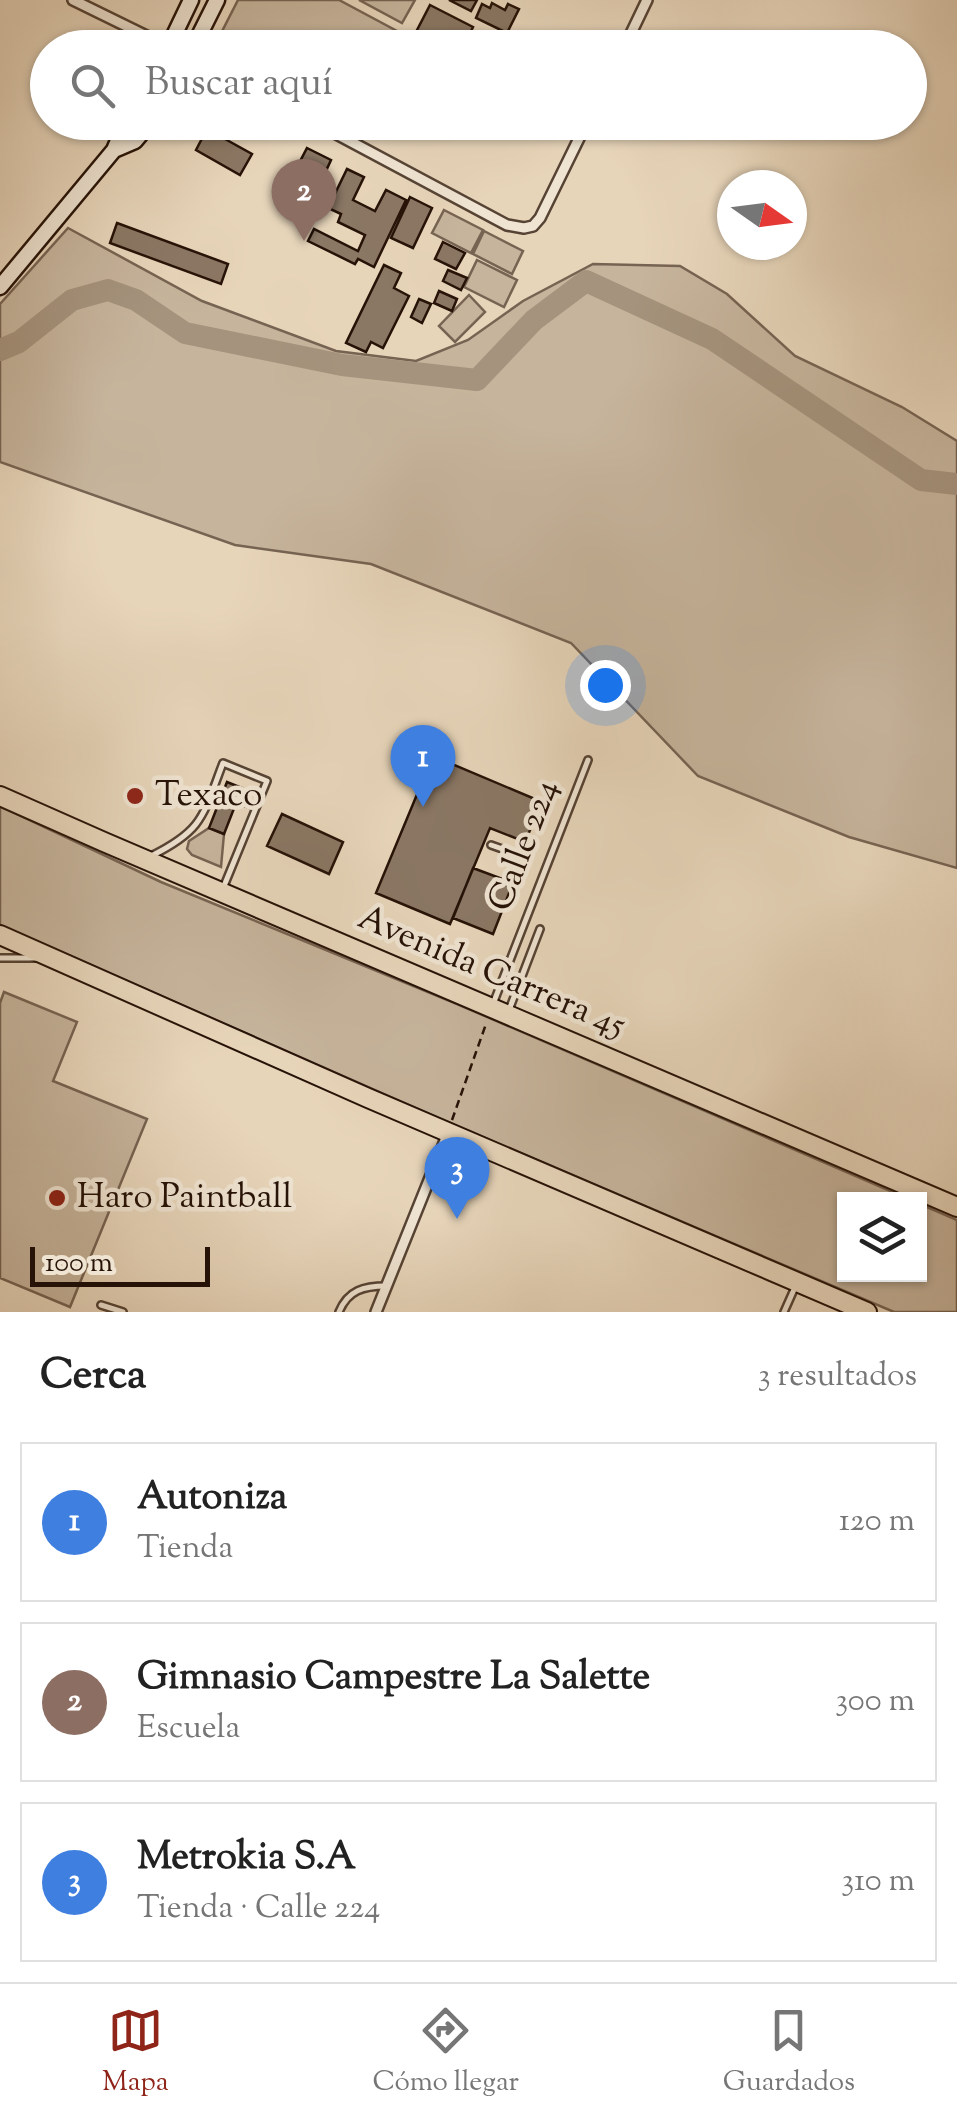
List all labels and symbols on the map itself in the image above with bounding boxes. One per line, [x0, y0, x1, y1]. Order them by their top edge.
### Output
pin: 2 [272, 158, 336, 241]
north arrow [717, 170, 807, 260]
your location [580, 660, 631, 711]
pin: 1 [390, 724, 456, 807]
place label: Texaco [155, 771, 262, 822]
street label: Calle 224 [477, 773, 573, 919]
marker: Texaco [124, 785, 146, 807]
street label: Avenida Carrera 45 [349, 894, 633, 1052]
pin: 3 [424, 1136, 490, 1219]
place label: Haro Paintball [77, 1173, 292, 1224]
marker: Haro Paintball [46, 1187, 68, 1209]
scale bar [30, 1242, 210, 1286]

